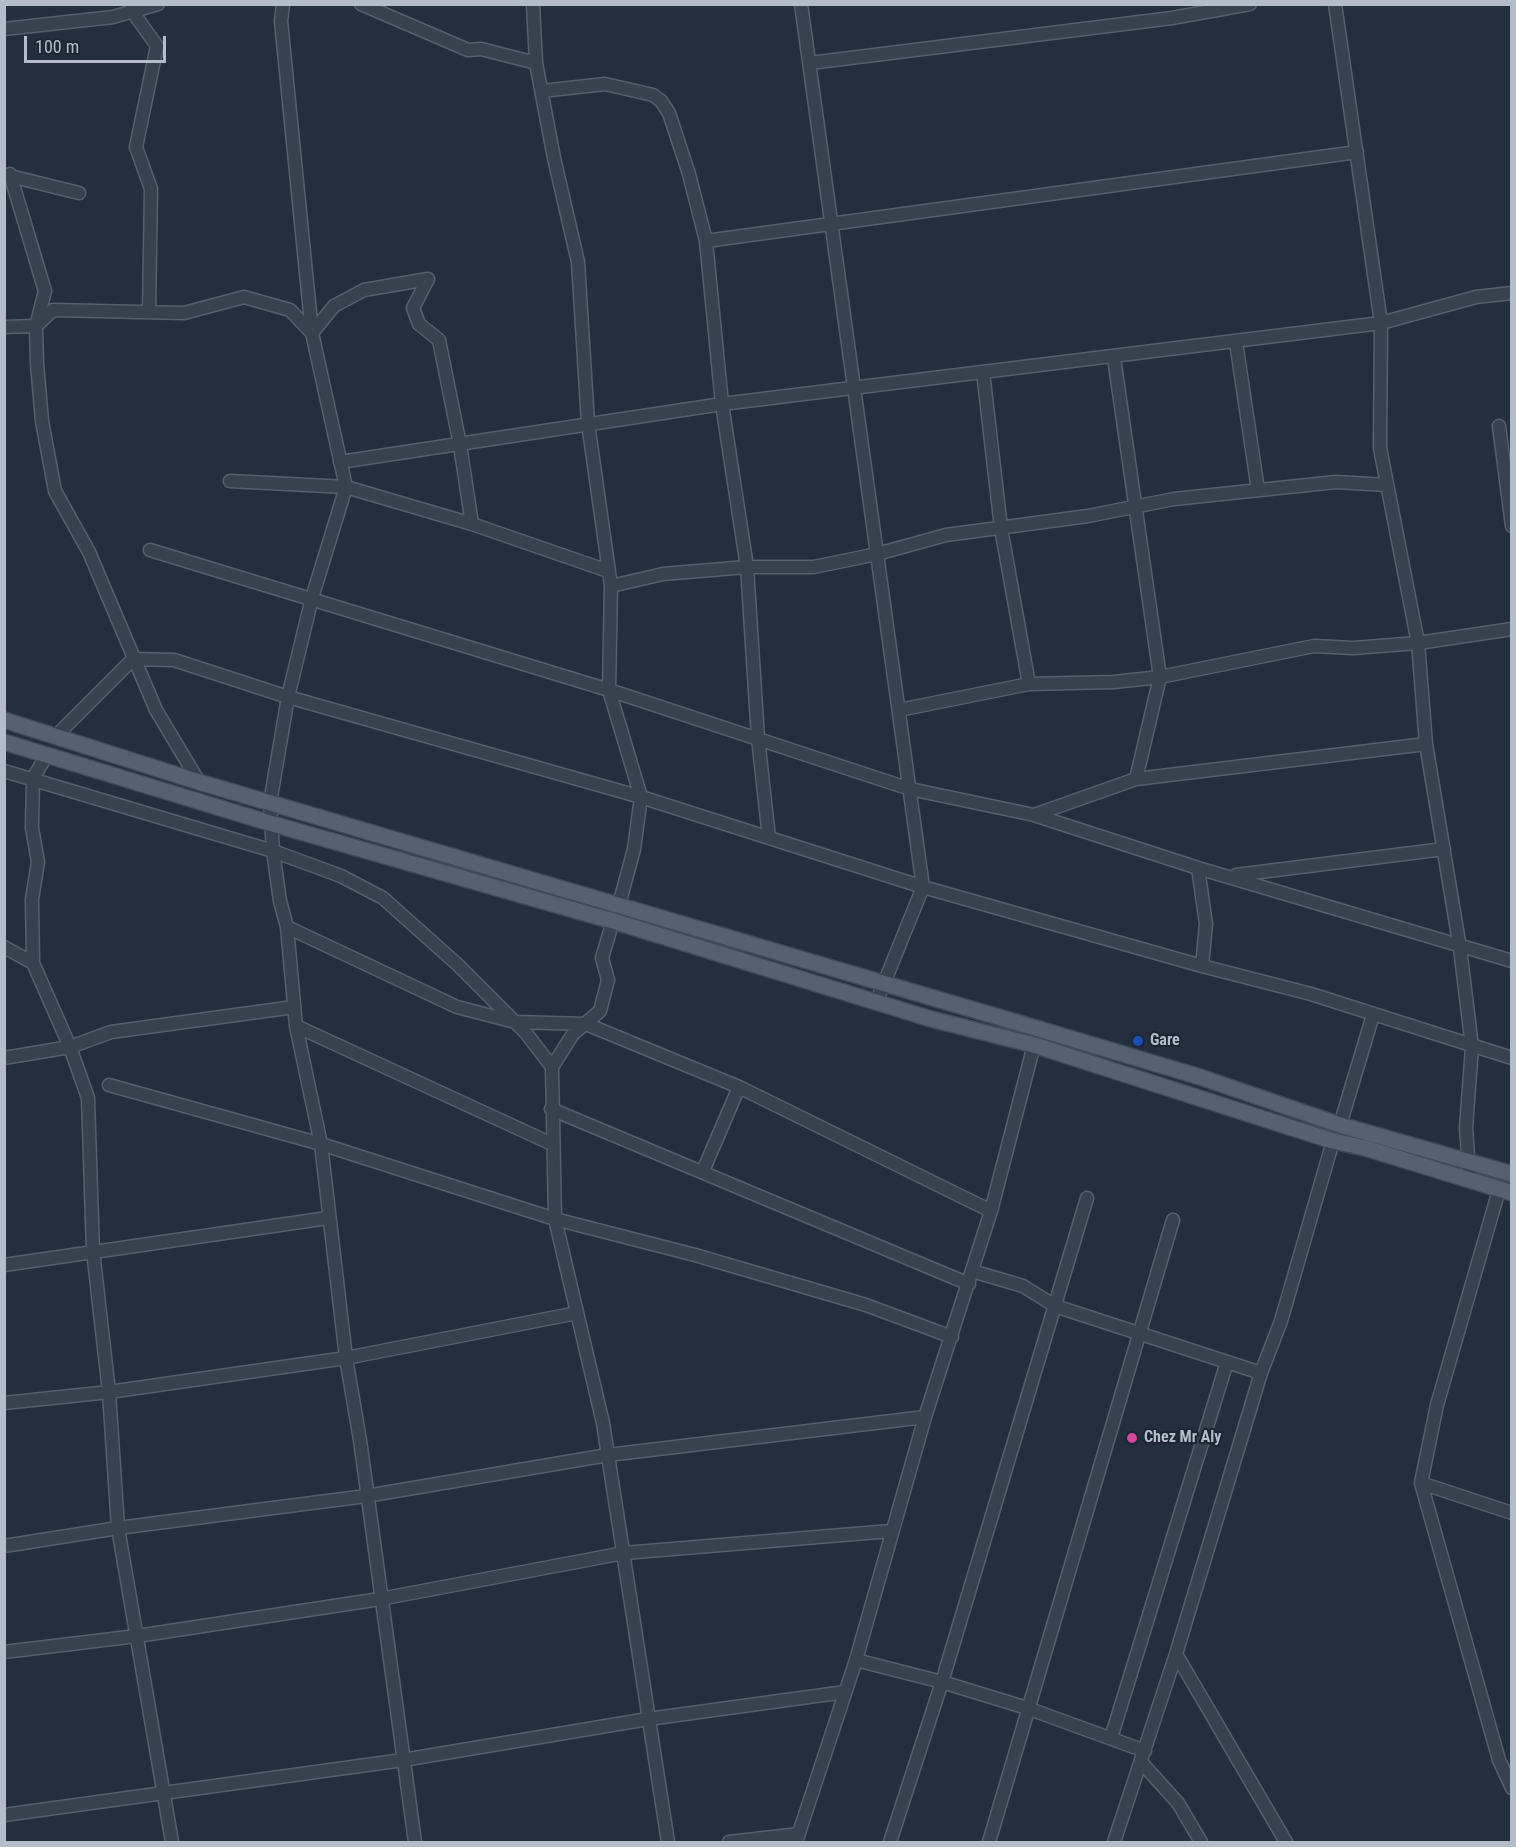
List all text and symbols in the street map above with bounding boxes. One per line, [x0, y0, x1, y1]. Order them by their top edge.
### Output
scale bar [27, 24, 170, 62]
text: 100 m [35, 36, 79, 57]
place label: Gare [1150, 1031, 1180, 1051]
marker: Gare [1131, 1034, 1145, 1048]
place label: Chez Mr Aly [1144, 1428, 1221, 1448]
marker: Chez Mr Aly [1125, 1431, 1139, 1445]

